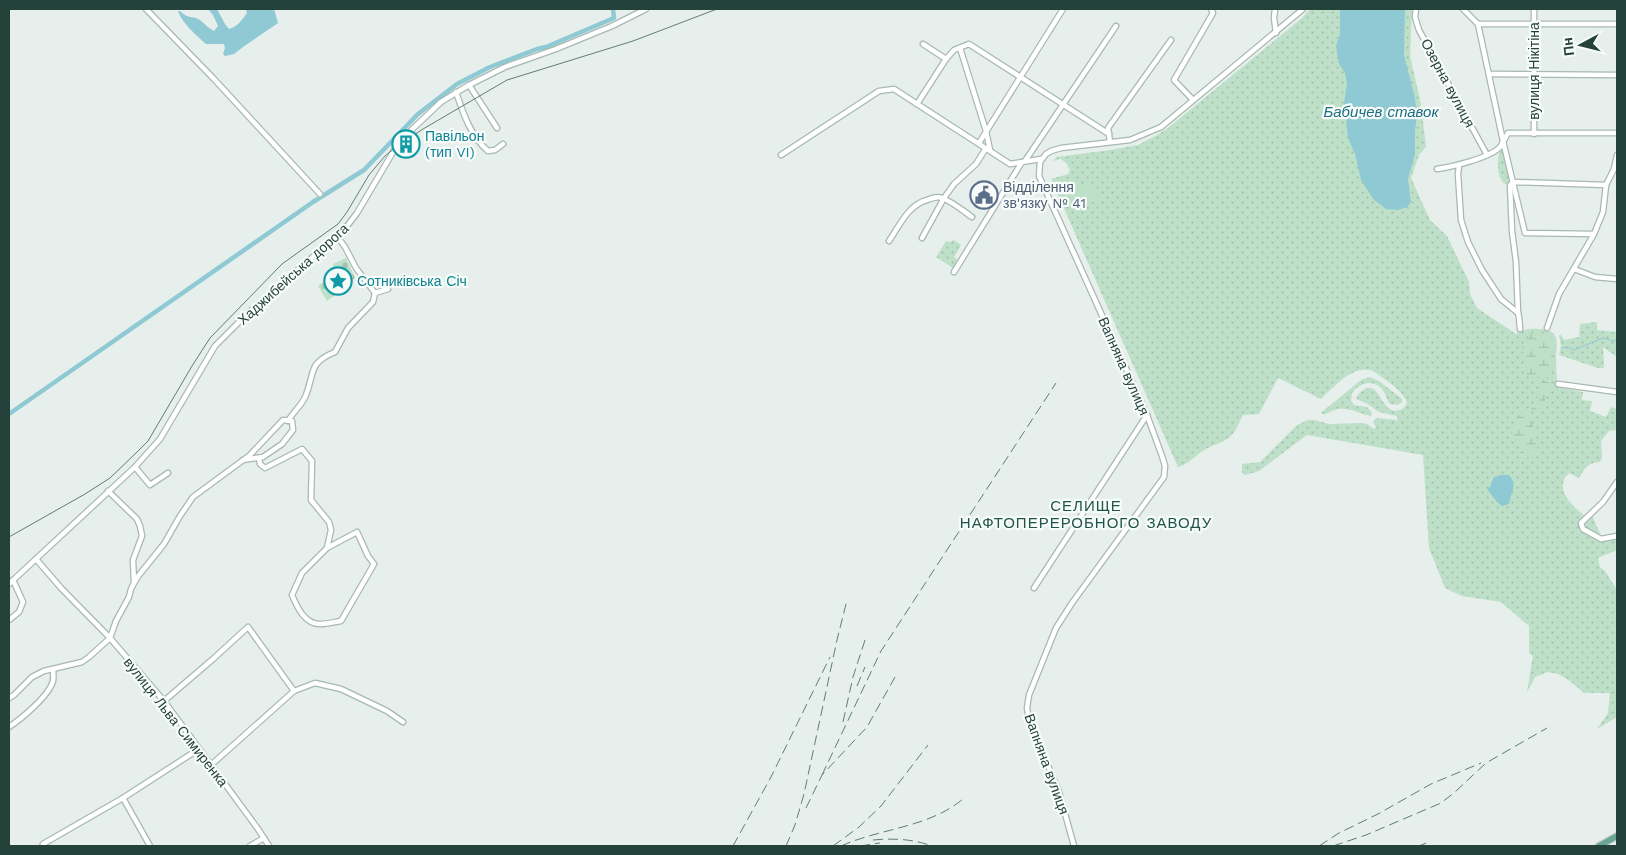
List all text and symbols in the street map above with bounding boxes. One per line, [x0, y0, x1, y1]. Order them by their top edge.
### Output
north arrow [1556, 20, 1606, 70]
street label: вулиця Нікітіна [1526, 22, 1542, 120]
street label: Озерна вулиця [1418, 36, 1478, 130]
text: Пн [1559, 36, 1577, 57]
water label: Бабичев ставок [1324, 103, 1439, 121]
place label: Павільон (тип VI) [425, 128, 484, 160]
building icon: Павільон (тип VI) [391, 129, 421, 159]
place label: Відділення зв'язку № 41 [1003, 179, 1086, 211]
public building icon: Відділення зв'язку № 41 [969, 180, 999, 210]
street label: Хаджибейська дорога [234, 220, 352, 328]
place icon: Сотниківська Січ [323, 266, 353, 296]
place label: Сотниківська Січ [357, 273, 467, 289]
street label: Вапняна вулиця [1095, 314, 1153, 418]
district label: СЕЛИЩЕ НАФТОПЕРЕРОБНОГО ЗАВОДУ [960, 497, 1212, 532]
street label: вулиця Льва Симиренка [121, 654, 232, 790]
street label: Вапняна вулиця [1021, 712, 1073, 816]

